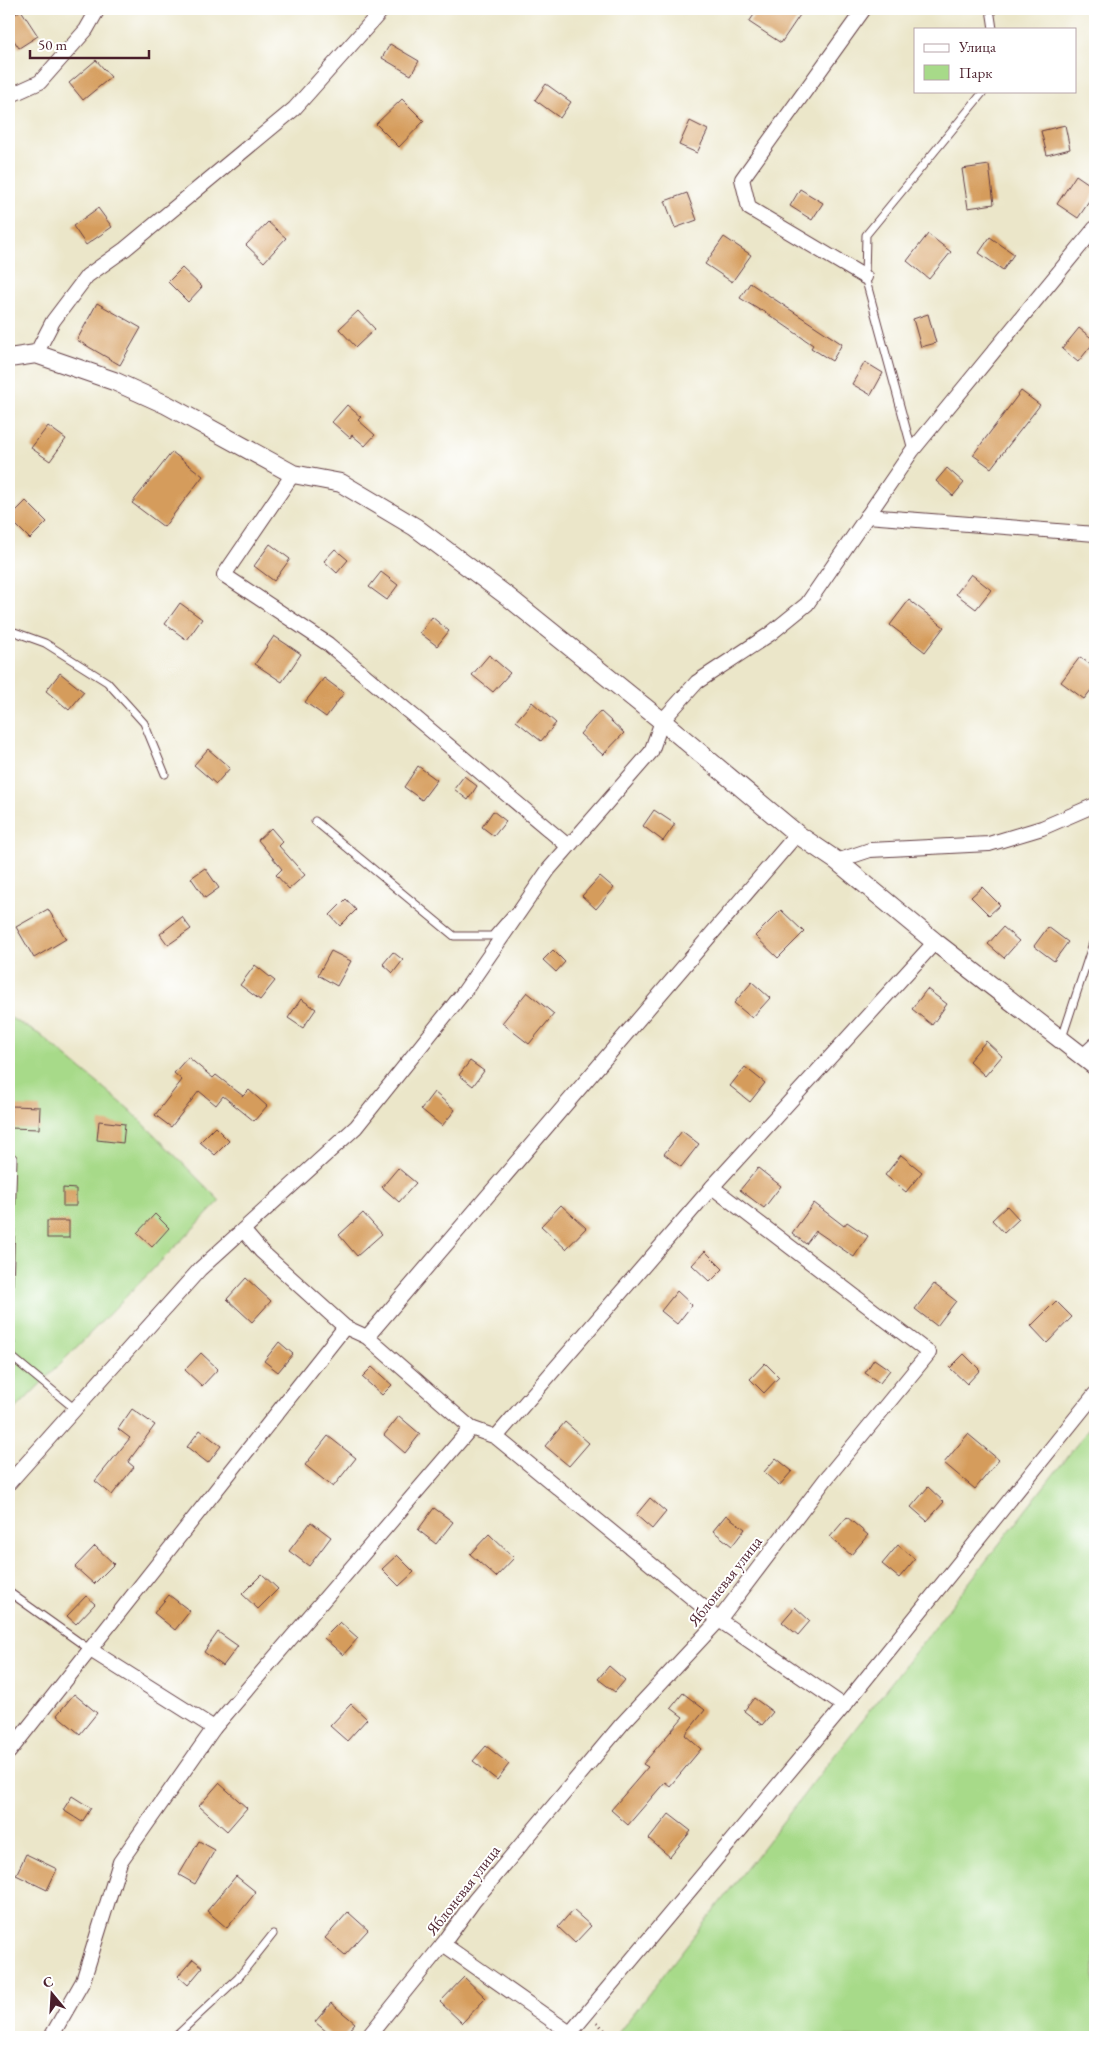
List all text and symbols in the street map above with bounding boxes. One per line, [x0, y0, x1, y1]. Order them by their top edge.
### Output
scale bar [30, 28, 149, 60]
legend [914, 28, 1076, 92]
text: 50 m [38, 35, 67, 54]
text: Улица [958, 37, 996, 56]
text: Парк [959, 63, 992, 82]
street label: Яблоневая улица [683, 1531, 767, 1631]
street label: Яблоневая улица [421, 1840, 505, 1940]
north arrow [28, 1968, 78, 2018]
text: С [40, 1972, 56, 1992]

